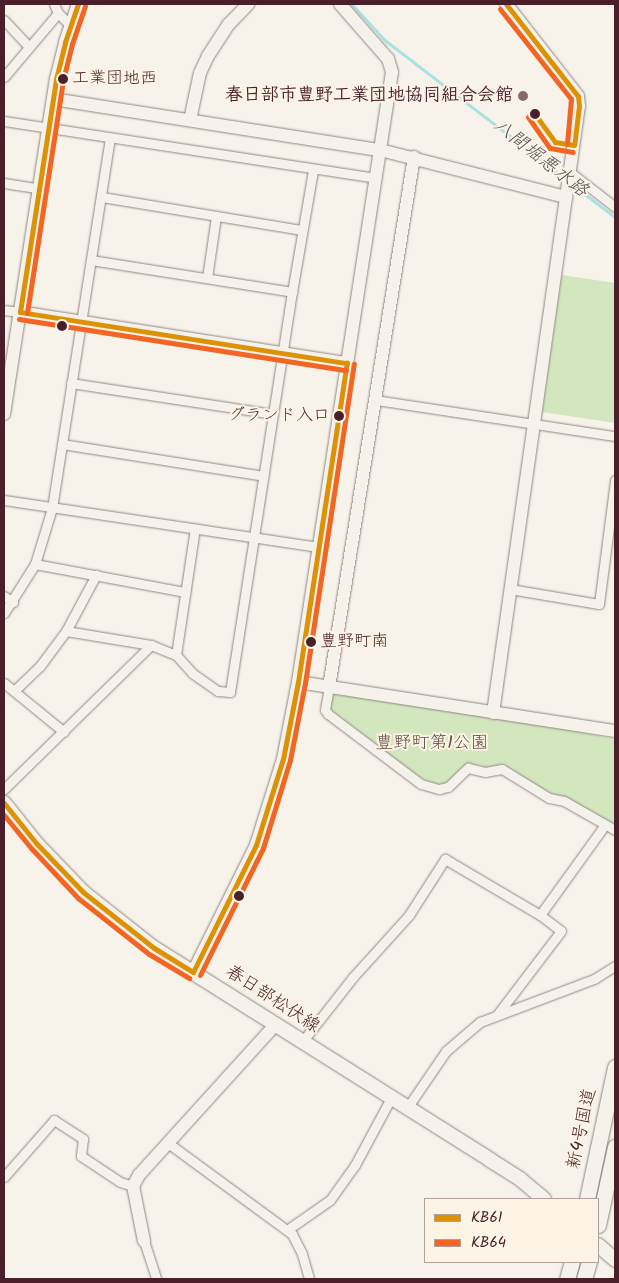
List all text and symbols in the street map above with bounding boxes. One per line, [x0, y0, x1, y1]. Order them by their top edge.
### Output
place label: 工業団地西 [72, 69, 157, 89]
marker: 工業団地西 [58, 74, 68, 84]
place label: 春日部市豊野工業団地協同組合会館 [225, 85, 513, 107]
marker: 春日部市豊野工業団地協同組合会館 [517, 90, 529, 102]
unlabelled marker [530, 109, 540, 119]
water label: 八間堀悪水路 [488, 115, 592, 203]
unlabelled marker [57, 321, 67, 331]
place label: グランド入口 [228, 406, 330, 426]
marker: グランド入口 [334, 411, 344, 421]
place label: 豊野町南 [320, 632, 388, 652]
marker: 豊野町南 [306, 637, 316, 647]
park label: 豊野町第1公園 [375, 733, 489, 755]
unlabelled marker [234, 891, 244, 901]
street label: 春日部松伏線 [221, 962, 323, 1038]
street label: 新4号国道 [564, 1087, 602, 1171]
legend [424, 1198, 599, 1263]
text: KB61 [471, 1206, 502, 1230]
text: KB64 [471, 1231, 506, 1255]

